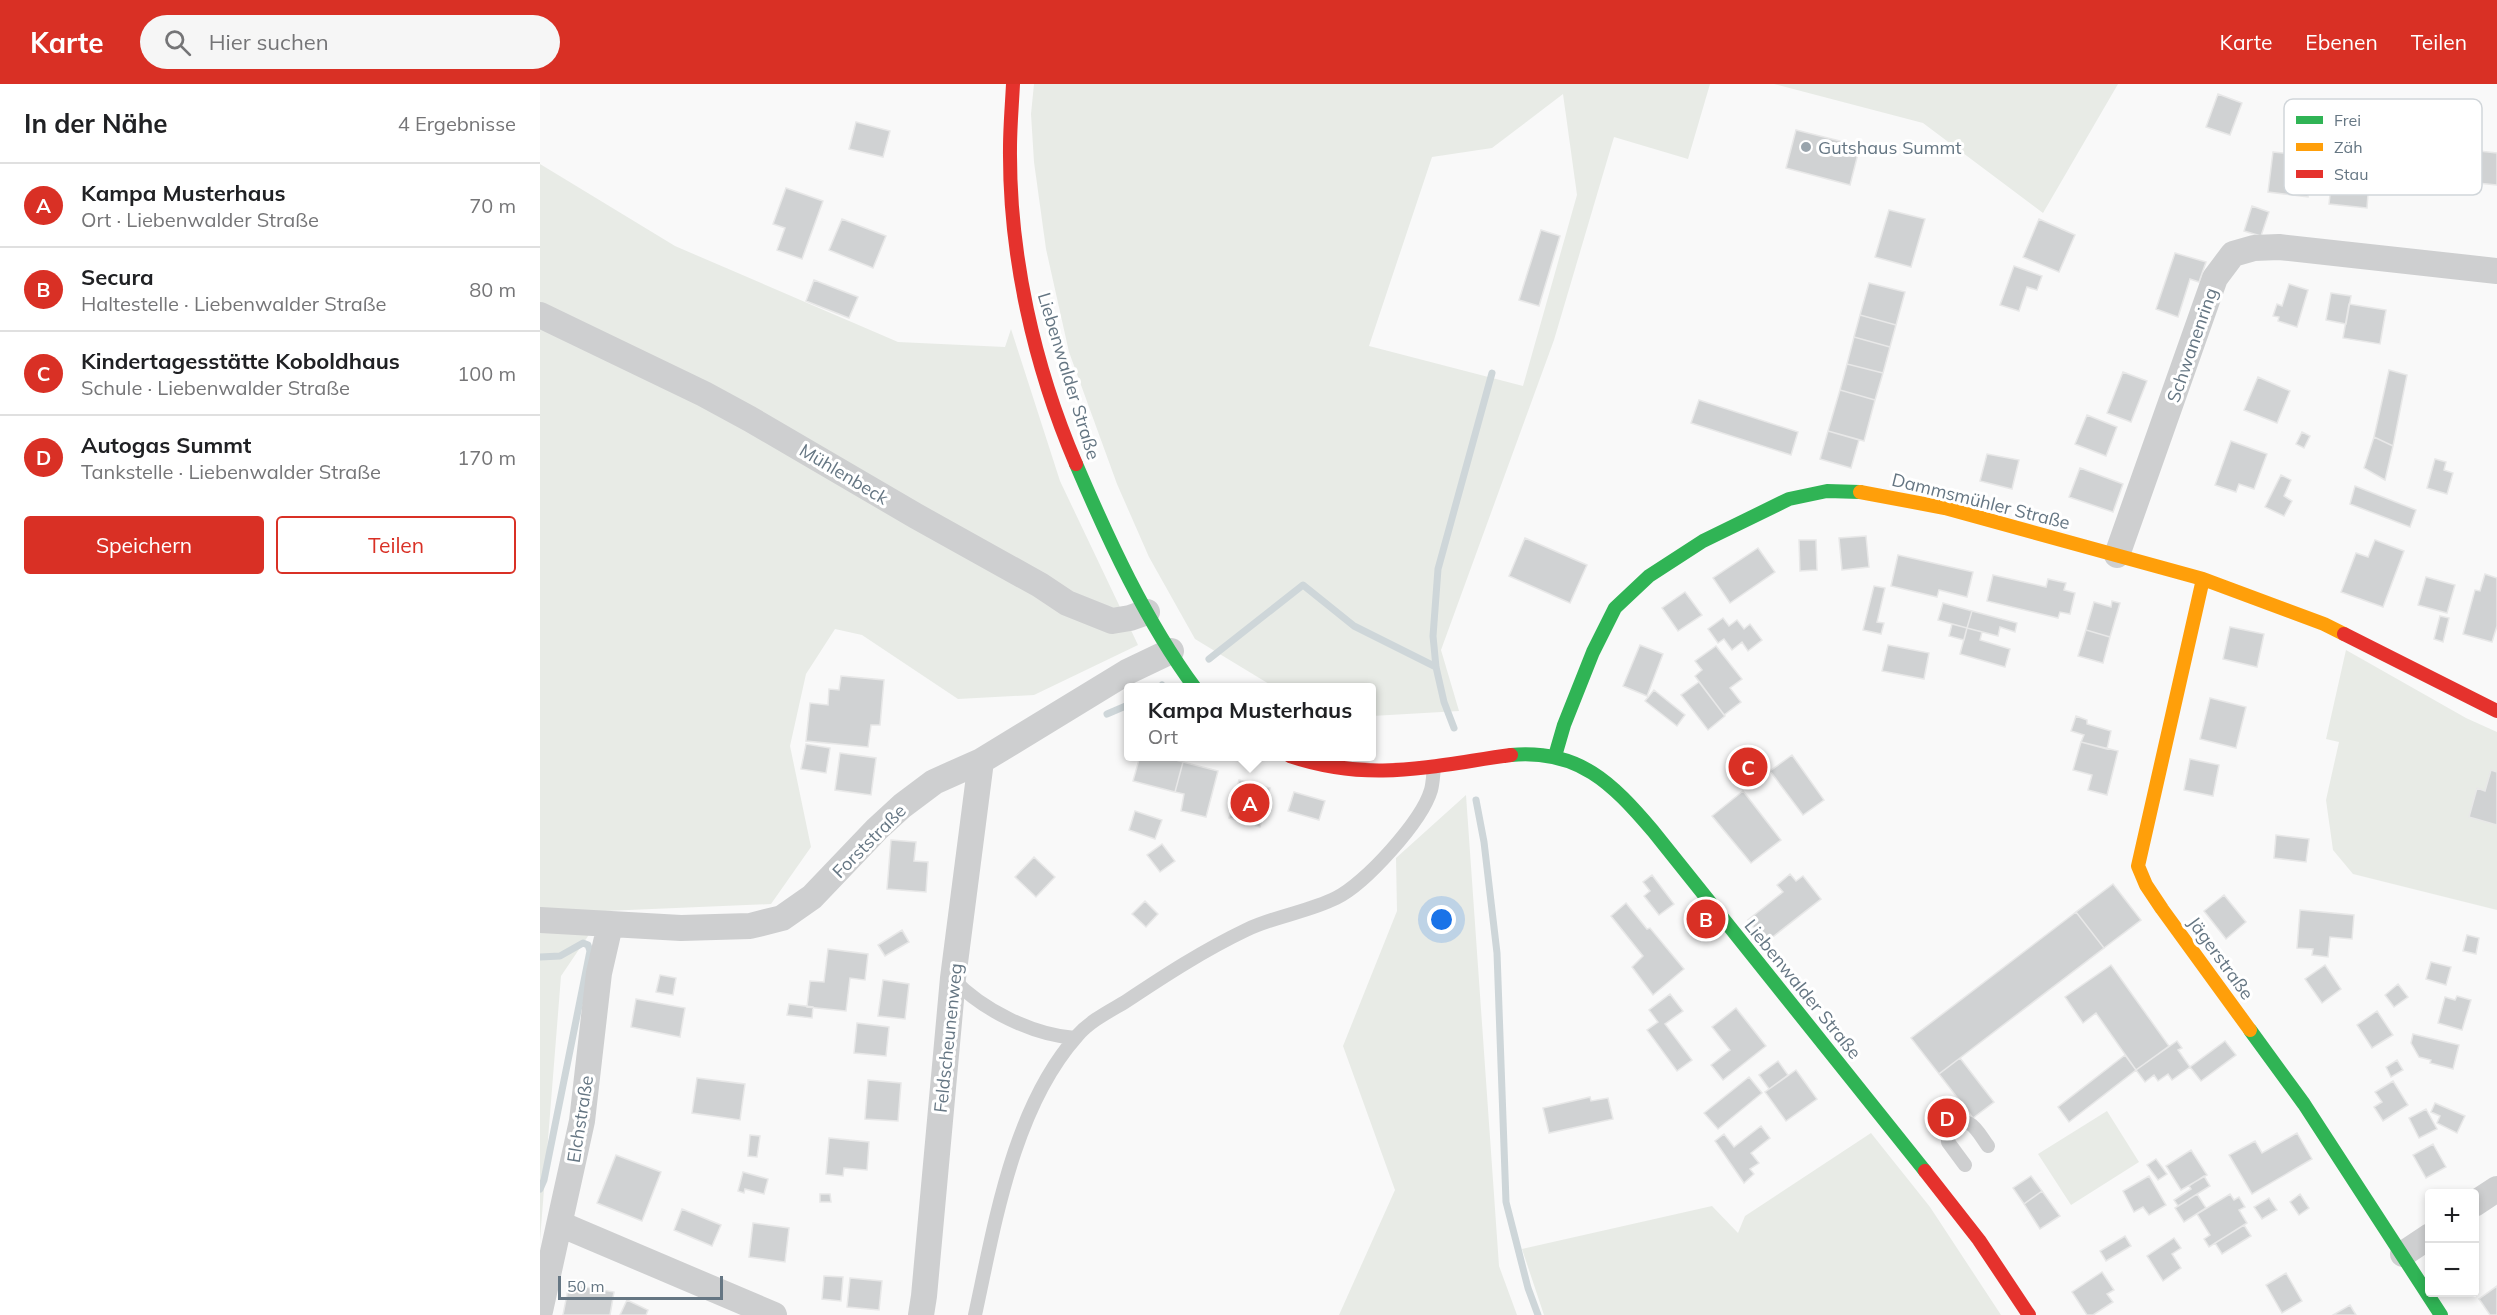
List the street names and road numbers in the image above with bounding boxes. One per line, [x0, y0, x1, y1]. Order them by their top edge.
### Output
street label: Schwanenring [2162, 285, 2222, 405]
street label: Liebenwalder Straße [1033, 290, 1105, 462]
street label: Mühlenbeck [795, 438, 893, 510]
street label: Dammsmühler Straße [1890, 468, 2072, 534]
street label: Forststraße [827, 799, 911, 883]
street label: Jägerstraße [2183, 912, 2259, 1004]
street label: Liebenwalder Straße [1740, 914, 1866, 1064]
street label: Feldscheunenweg [929, 962, 967, 1114]
street label: Elchstraße [562, 1074, 598, 1164]

